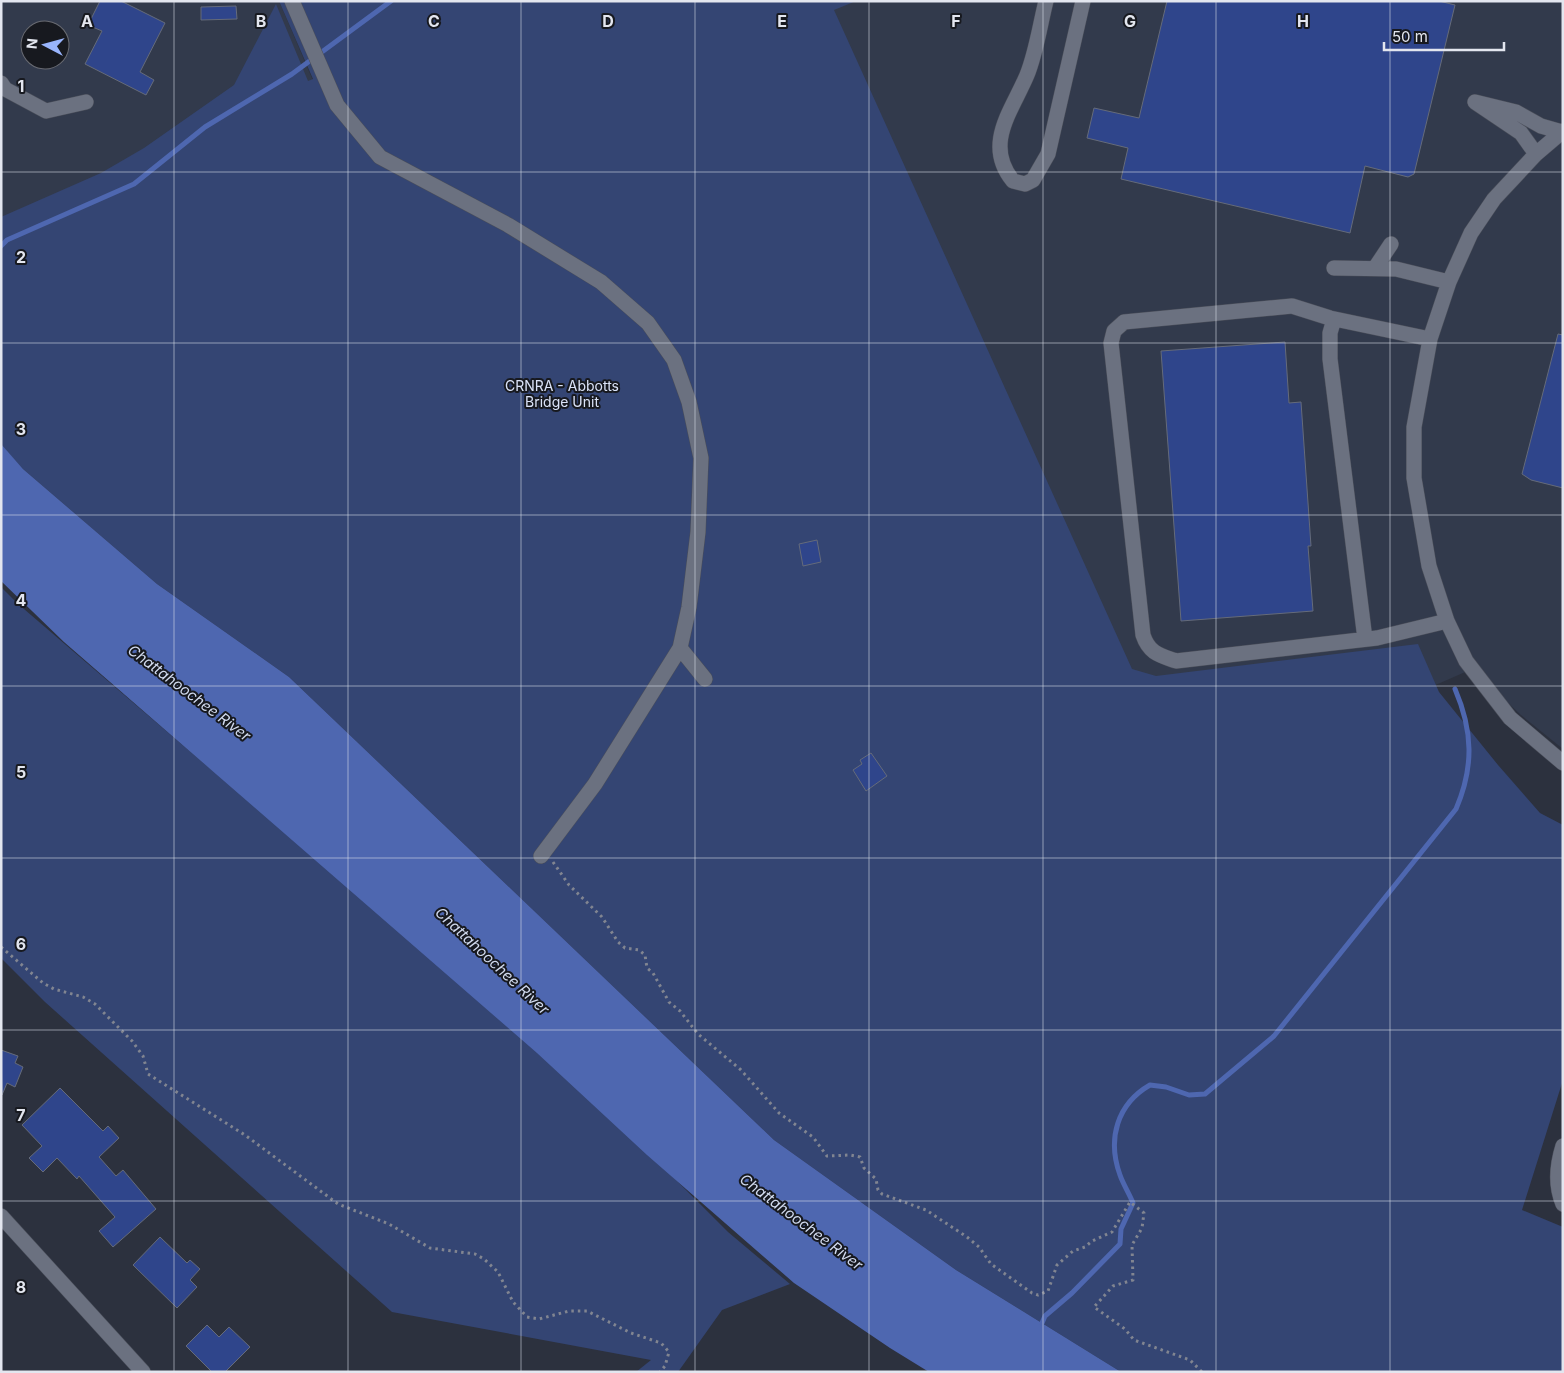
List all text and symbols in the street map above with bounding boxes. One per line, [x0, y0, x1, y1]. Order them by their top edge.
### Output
text: A [81, 11, 93, 31]
text: B [256, 11, 266, 31]
text: C [428, 11, 440, 31]
text: D [602, 11, 614, 31]
text: E [777, 11, 787, 31]
text: F [951, 11, 961, 31]
text: G [1124, 11, 1136, 31]
text: H [1297, 11, 1309, 31]
north arrow [20, 20, 70, 70]
scale bar [1384, 20, 1504, 52]
text: 50 m [1392, 27, 1428, 46]
text: N [23, 37, 41, 50]
text: 1 [18, 76, 24, 96]
text: 2 [16, 247, 26, 267]
park label: CRNRA - Abbotts Bridge Unit [505, 377, 619, 410]
text: 3 [16, 419, 26, 439]
text: 4 [16, 590, 27, 610]
water label: Chattahoochee River [124, 640, 255, 745]
text: 5 [16, 762, 26, 782]
water label: Chattahoochee River [431, 903, 554, 1019]
text: 6 [16, 934, 26, 954]
text: 7 [16, 1105, 26, 1125]
water label: Chattahoochee River [736, 1169, 867, 1274]
text: 8 [16, 1277, 26, 1297]

